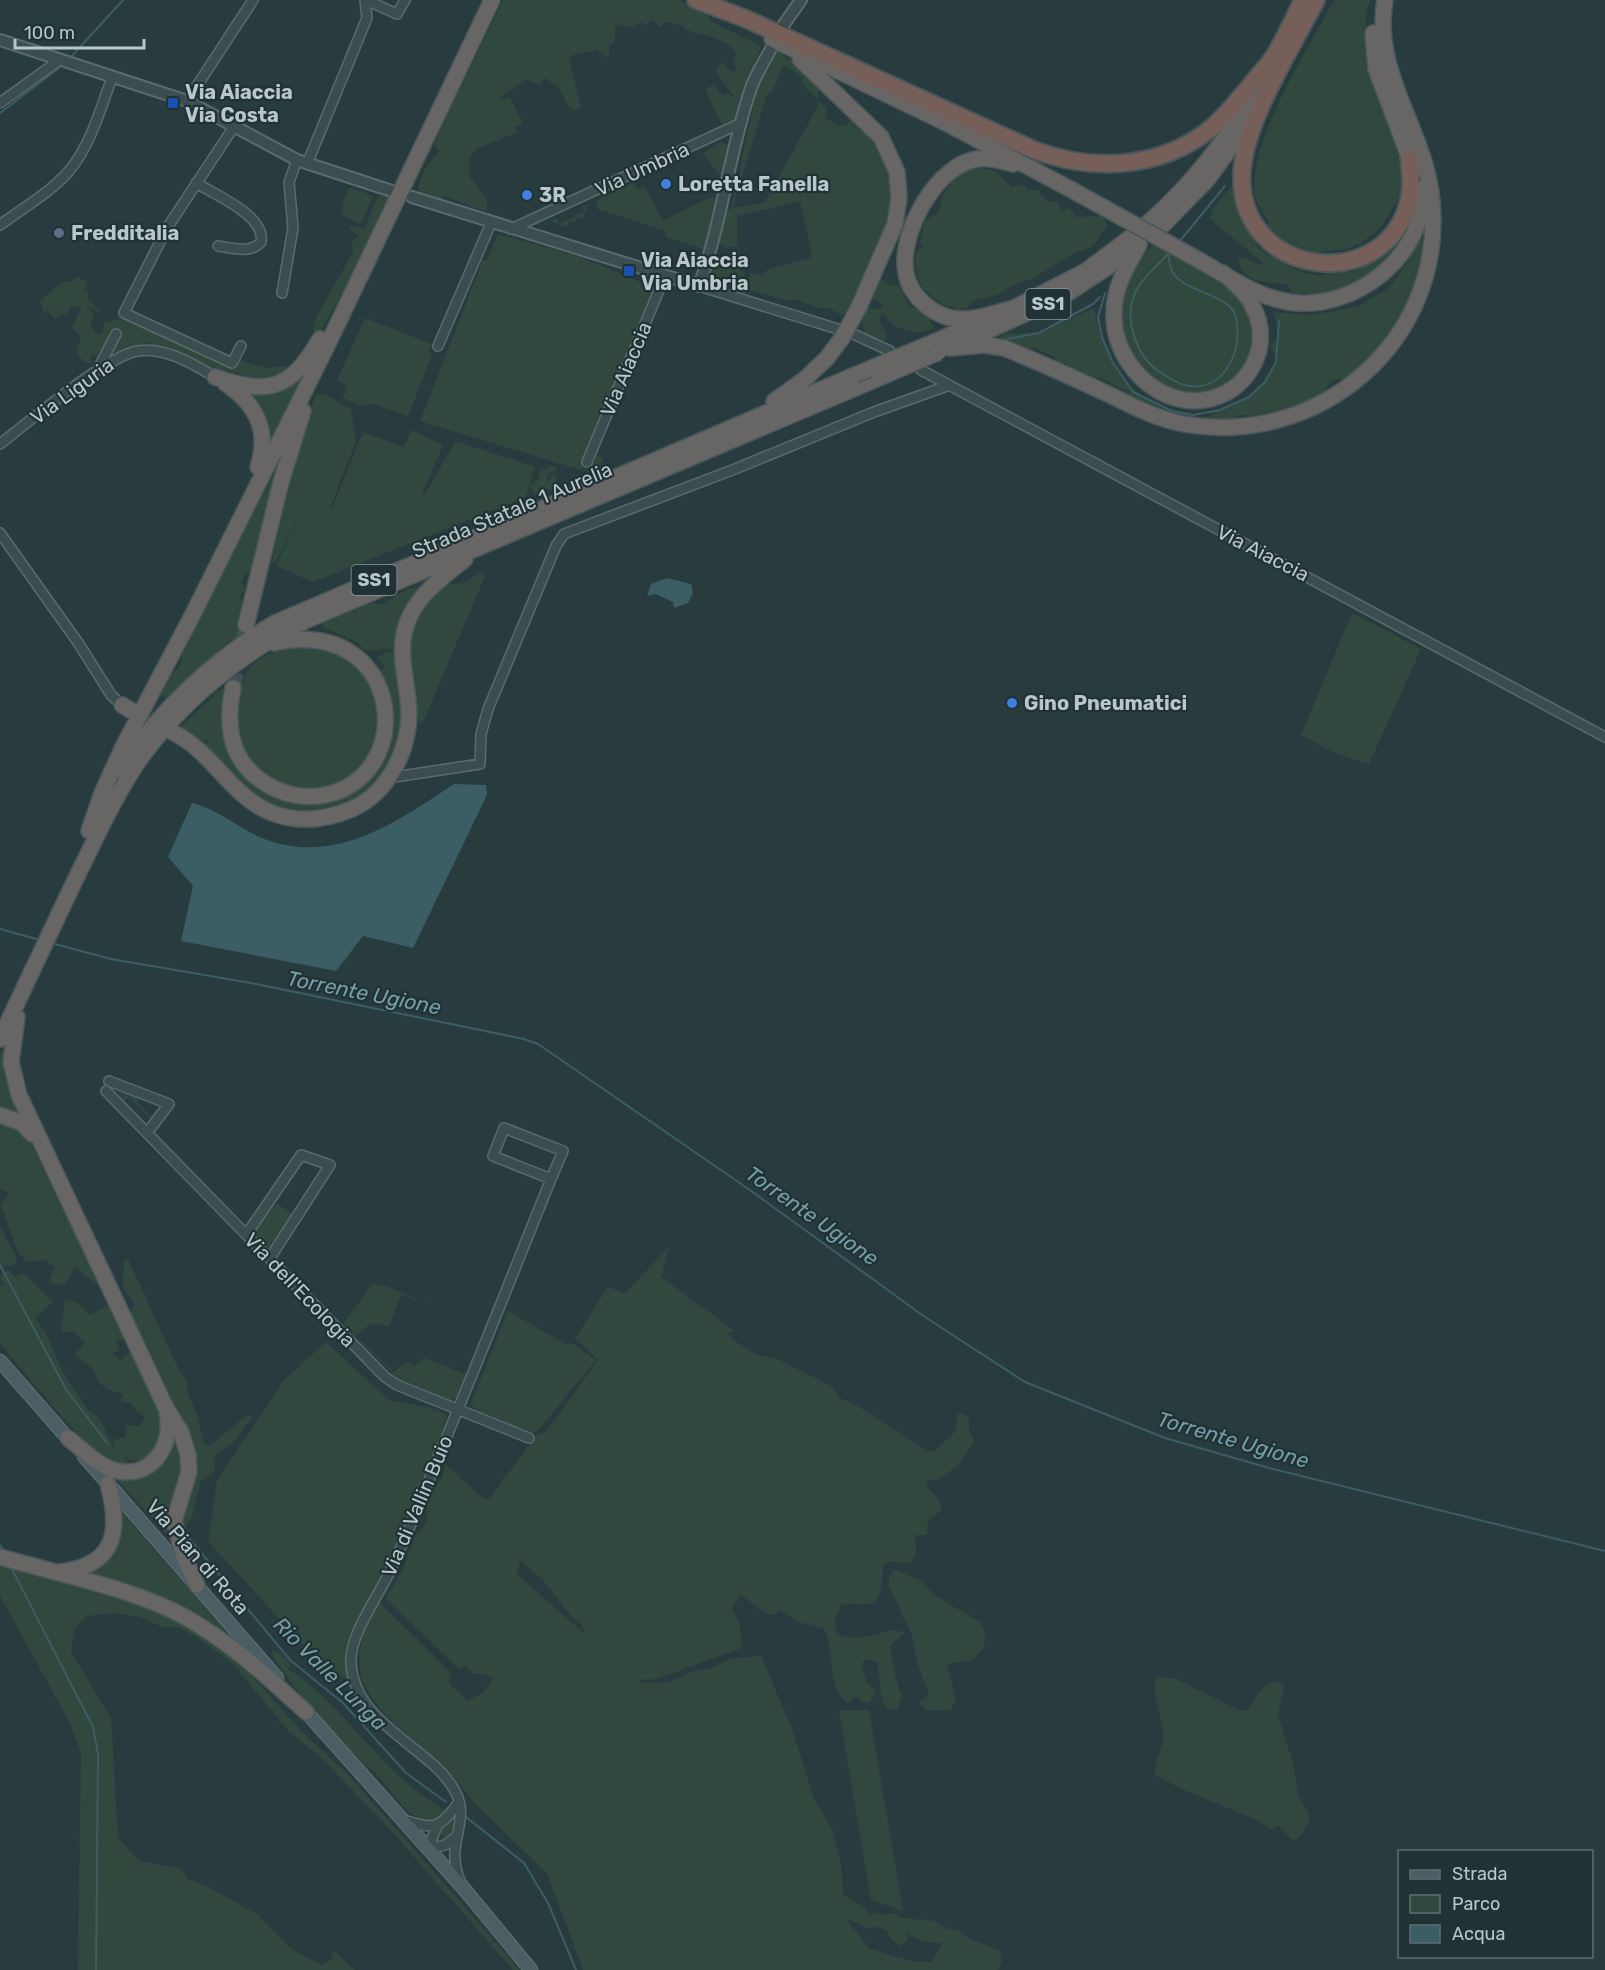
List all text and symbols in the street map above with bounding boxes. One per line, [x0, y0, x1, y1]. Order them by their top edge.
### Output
scale bar [15, 12, 144, 50]
text: 100 m [24, 22, 75, 44]
place label: Via Aiaccia Via Costa [185, 80, 293, 127]
marker: Via Aiaccia Via Costa [166, 96, 180, 110]
street label: Via Umbria [591, 137, 693, 201]
place label: Loretta Fanella [678, 172, 829, 196]
marker: Loretta Fanella [659, 177, 673, 191]
place label: 3R [539, 183, 566, 207]
marker: 3R [520, 188, 534, 202]
place label: Fredditalia [71, 221, 179, 245]
marker: Fredditalia [52, 226, 66, 240]
place label: Via Aiaccia Via Umbria [641, 248, 749, 295]
marker: Via Aiaccia Via Umbria [622, 264, 636, 278]
road number: SS1 [1026, 289, 1070, 319]
street label: Via Aiaccia [595, 318, 657, 420]
street label: Via Liguria [26, 353, 118, 429]
street label: Strada Statale 1 Aurelia [408, 457, 616, 563]
street label: Via Aiaccia [1213, 519, 1313, 587]
road number: SS1 [352, 565, 397, 595]
place label: Gino Pneumatici [1024, 691, 1187, 715]
marker: Gino Pneumatici [1005, 696, 1019, 710]
water label: Torrente Ugione [285, 965, 443, 1020]
water label: Torrente Ugione [741, 1161, 884, 1271]
street label: Via dell'Ecologia [239, 1228, 361, 1352]
water label: Torrente Ugione [1155, 1406, 1312, 1473]
street label: Via di Vallin Buio [376, 1432, 458, 1580]
street label: Via Pian di Rota [142, 1495, 254, 1619]
water label: Rio Valle Lunga [268, 1612, 392, 1736]
legend [1398, 1850, 1593, 1958]
text: Strada [1452, 1863, 1508, 1885]
text: Parco [1452, 1893, 1500, 1915]
text: Acqua [1452, 1923, 1505, 1945]

